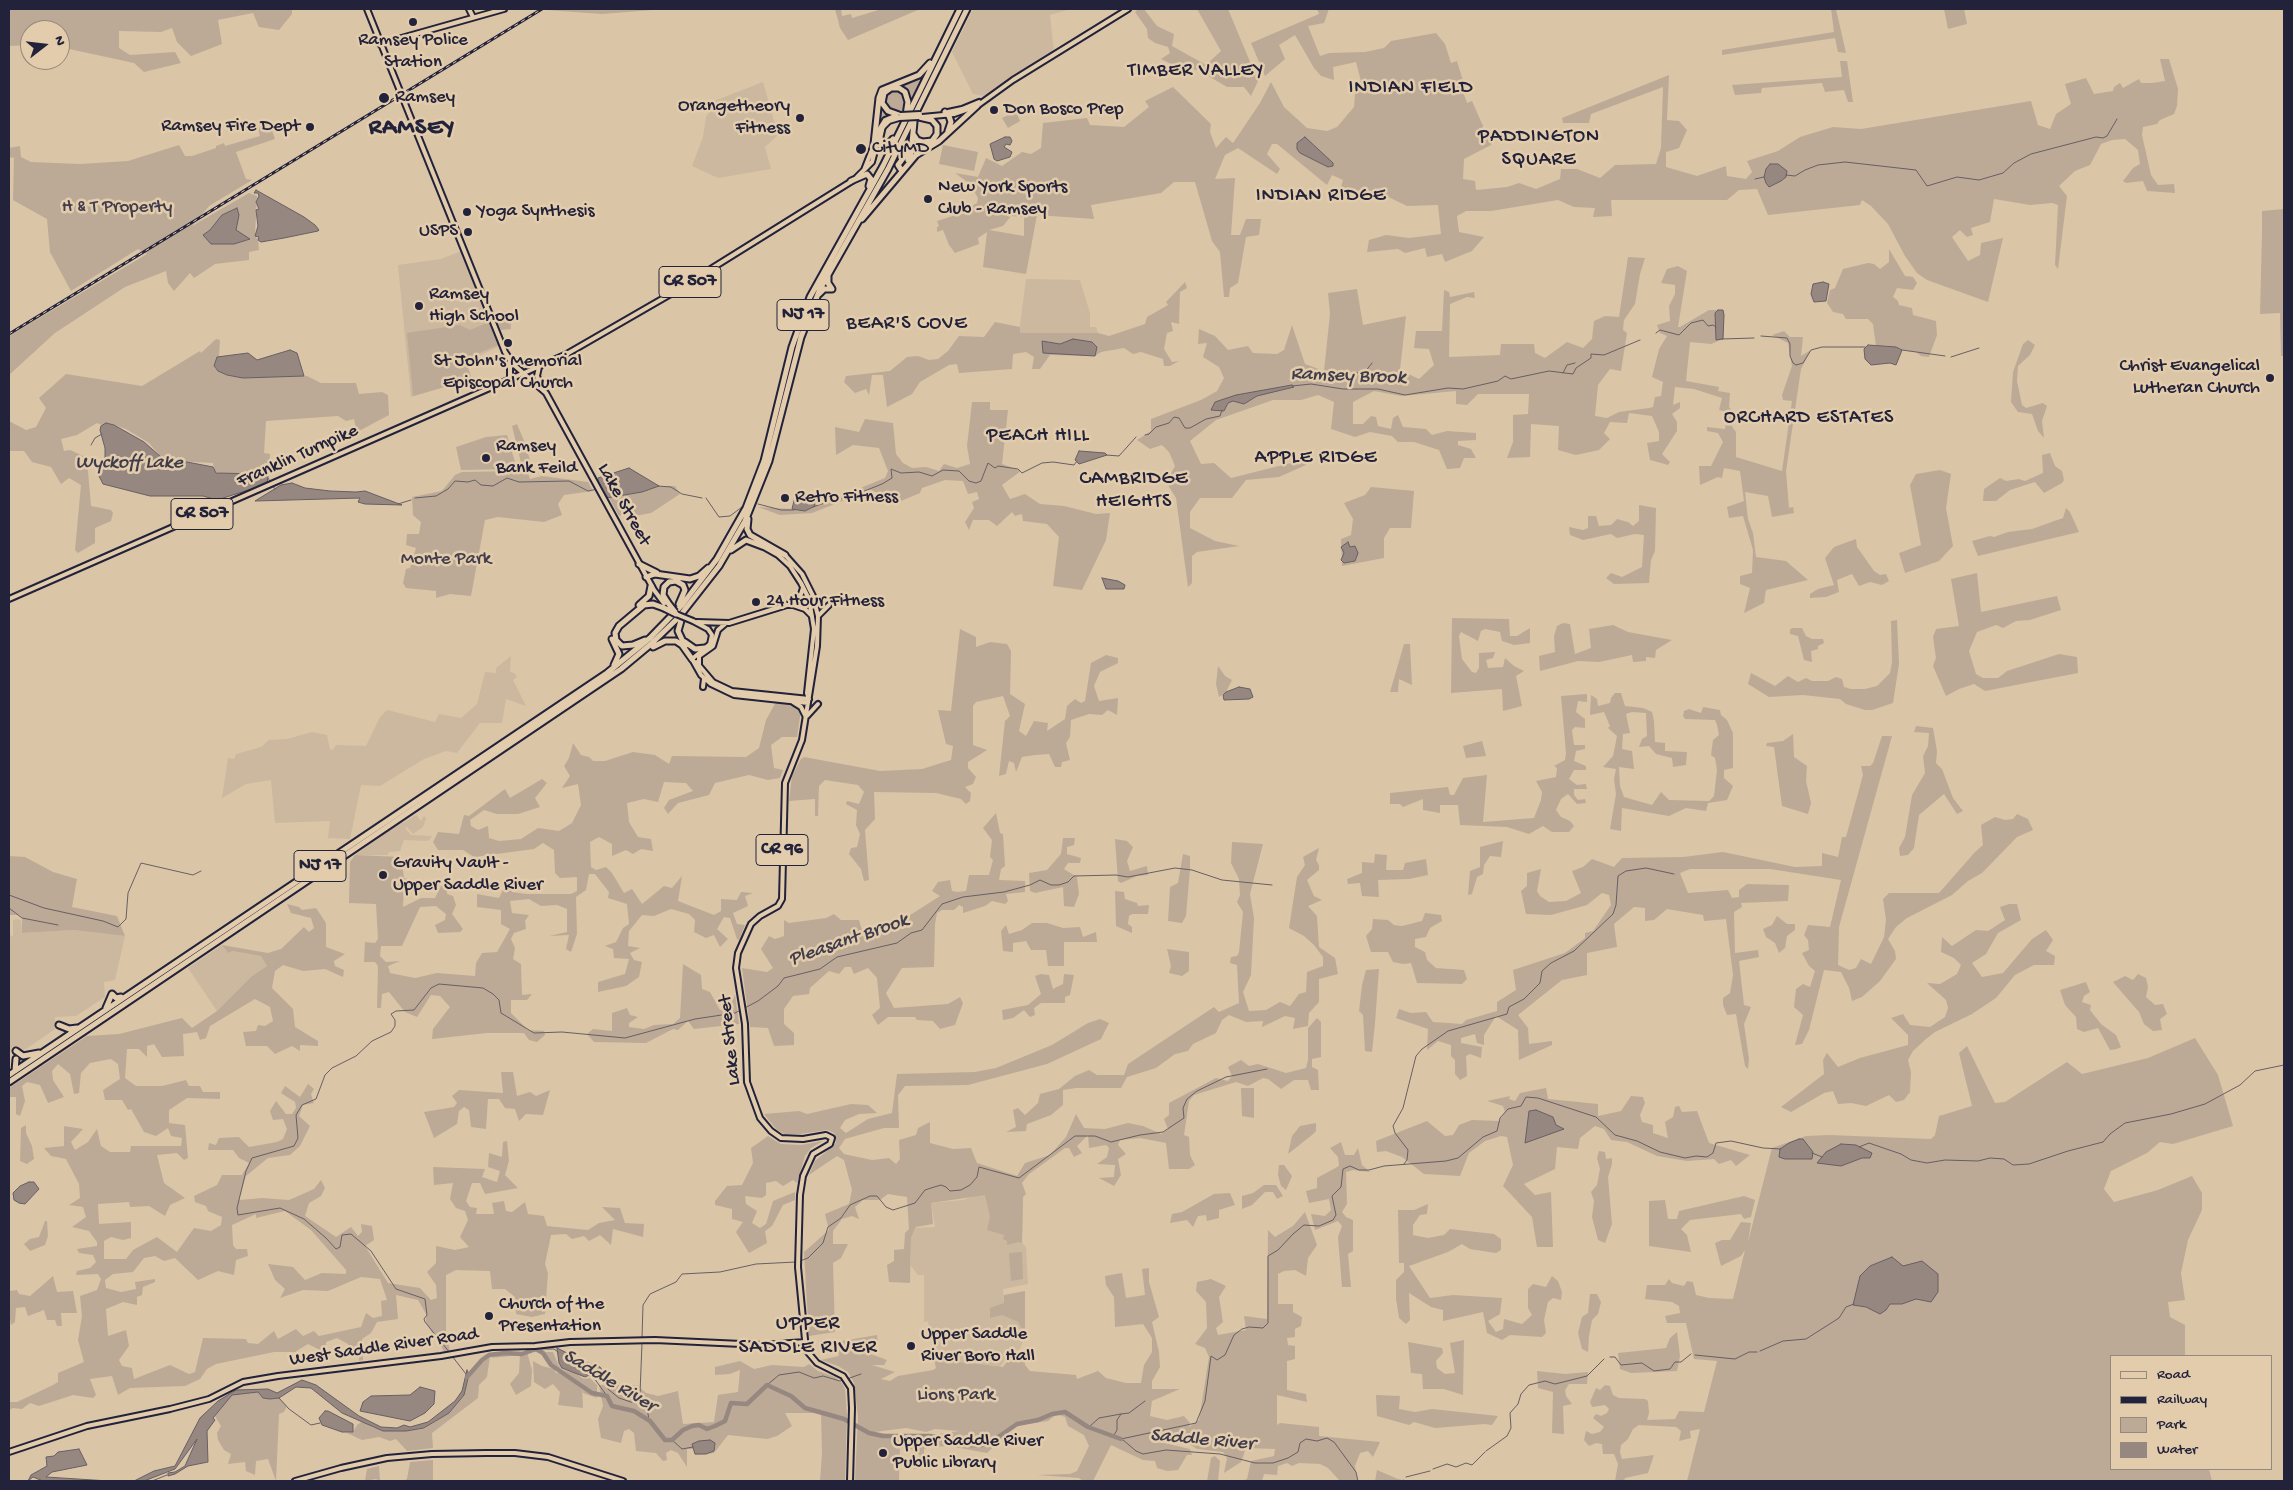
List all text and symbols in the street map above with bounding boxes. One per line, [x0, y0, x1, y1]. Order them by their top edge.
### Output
marker: Ramsey Police Station [407, 16, 419, 28]
north arrow [20, 20, 70, 70]
place label: Ramsey Police Station [358, 30, 468, 74]
text: N [50, 34, 68, 48]
district label: TIMBER VALLEY [1126, 60, 1266, 84]
district label: INDIAN FIELD [1347, 77, 1475, 101]
place label: Ramsey [395, 87, 455, 109]
marker: Ramsey [377, 91, 391, 105]
place label: Orangetheory Fitness [678, 96, 790, 140]
place label: Don Bosco Prep [1004, 99, 1124, 121]
marker: Don Bosco Prep [988, 104, 1000, 116]
marker: Orangetheory Fitness [794, 112, 806, 124]
district label: RAMSEY [368, 115, 456, 143]
place label: Ramsey Fire Dept [161, 116, 300, 138]
marker: Ramsey Fire Dept [304, 121, 316, 133]
district label: PADDINGTON SQUARE [1477, 126, 1601, 173]
place label: CityMD [872, 138, 929, 160]
marker: CityMD [854, 142, 868, 156]
place label: New York Sports Club - Ramsey [938, 177, 1067, 221]
district label: INDIAN RIDGE [1254, 185, 1388, 209]
marker: New York Sports Club - Ramsey [922, 193, 934, 205]
park label: H & T Property [62, 197, 172, 219]
place label: Yoga Synthesis [477, 201, 595, 223]
marker: Yoga Synthesis [461, 206, 473, 218]
place label: USPS [419, 221, 458, 243]
marker: USPS [462, 226, 474, 238]
road number: CR 507 [659, 266, 721, 298]
place label: Ramsey High School [429, 284, 519, 328]
marker: Ramsey High School [413, 300, 425, 312]
road number: NJ 17 [777, 300, 829, 330]
district label: BEAR'S COVE [845, 313, 969, 337]
marker: St John's Memorial Episcopal Church [502, 337, 514, 349]
place label: St John's Memorial Episcopal Church [434, 351, 582, 395]
place label: Christ Evangelical Lutheran Church [2120, 356, 2260, 400]
water label: Ramsey Brook [1290, 363, 1406, 391]
marker: Christ Evangelical Lutheran Church [2264, 372, 2276, 384]
district label: ORCHARD ESTATES [1722, 407, 1896, 431]
street label: Franklin Turnpike [234, 420, 362, 494]
district label: PEACH HILL [985, 425, 1091, 449]
place label: Ramsey Bank Feild [496, 436, 577, 480]
district label: APPLE RIDGE [1253, 447, 1379, 471]
water label: Wyckoff Lake [75, 452, 183, 476]
marker: Ramsey Bank Feild [480, 452, 492, 464]
street label: Lake Street [591, 460, 655, 550]
district label: CAMBRIDGE HEIGHTS [1078, 468, 1190, 515]
place label: Retro Fitness [795, 487, 898, 509]
marker: Retro Fitness [779, 492, 791, 504]
road number: CR 507 [171, 498, 233, 530]
park label: Monte Park [401, 549, 491, 571]
place label: 24 Hour Fitness [766, 591, 884, 613]
marker: 24 Hour Fitness [750, 596, 762, 608]
road number: CR 96 [756, 834, 808, 866]
road number: NJ 17 [294, 850, 346, 881]
place label: Gravity Vault - Upper Saddle River [393, 853, 543, 897]
marker: Gravity Vault - Upper Saddle River [377, 869, 389, 881]
water label: Pleasant Brook [786, 909, 912, 973]
street label: Lake Street [715, 994, 747, 1086]
place label: Church of the Presentation [499, 1294, 604, 1338]
marker: Church of the Presentation [483, 1310, 495, 1322]
district label: UPPER SADDLE RIVER [737, 1312, 879, 1362]
street label: West Saddle River Road [288, 1323, 480, 1373]
place label: Upper Saddle River Boro Hall [921, 1324, 1035, 1368]
marker: Upper Saddle River Boro Hall [905, 1340, 917, 1352]
water label: Saddle River [558, 1345, 660, 1419]
legend [2110, 1355, 2273, 1470]
text: Road [2157, 1366, 2190, 1384]
park label: Lions Park [917, 1385, 995, 1407]
text: Railway [2157, 1391, 2207, 1409]
text: Park [2157, 1416, 2186, 1434]
water label: Saddle River [1149, 1424, 1255, 1458]
place label: Upper Saddle River Public Library [893, 1431, 1043, 1475]
text: Water [2157, 1441, 2197, 1459]
marker: Upper Saddle River Public Library [877, 1447, 889, 1459]

